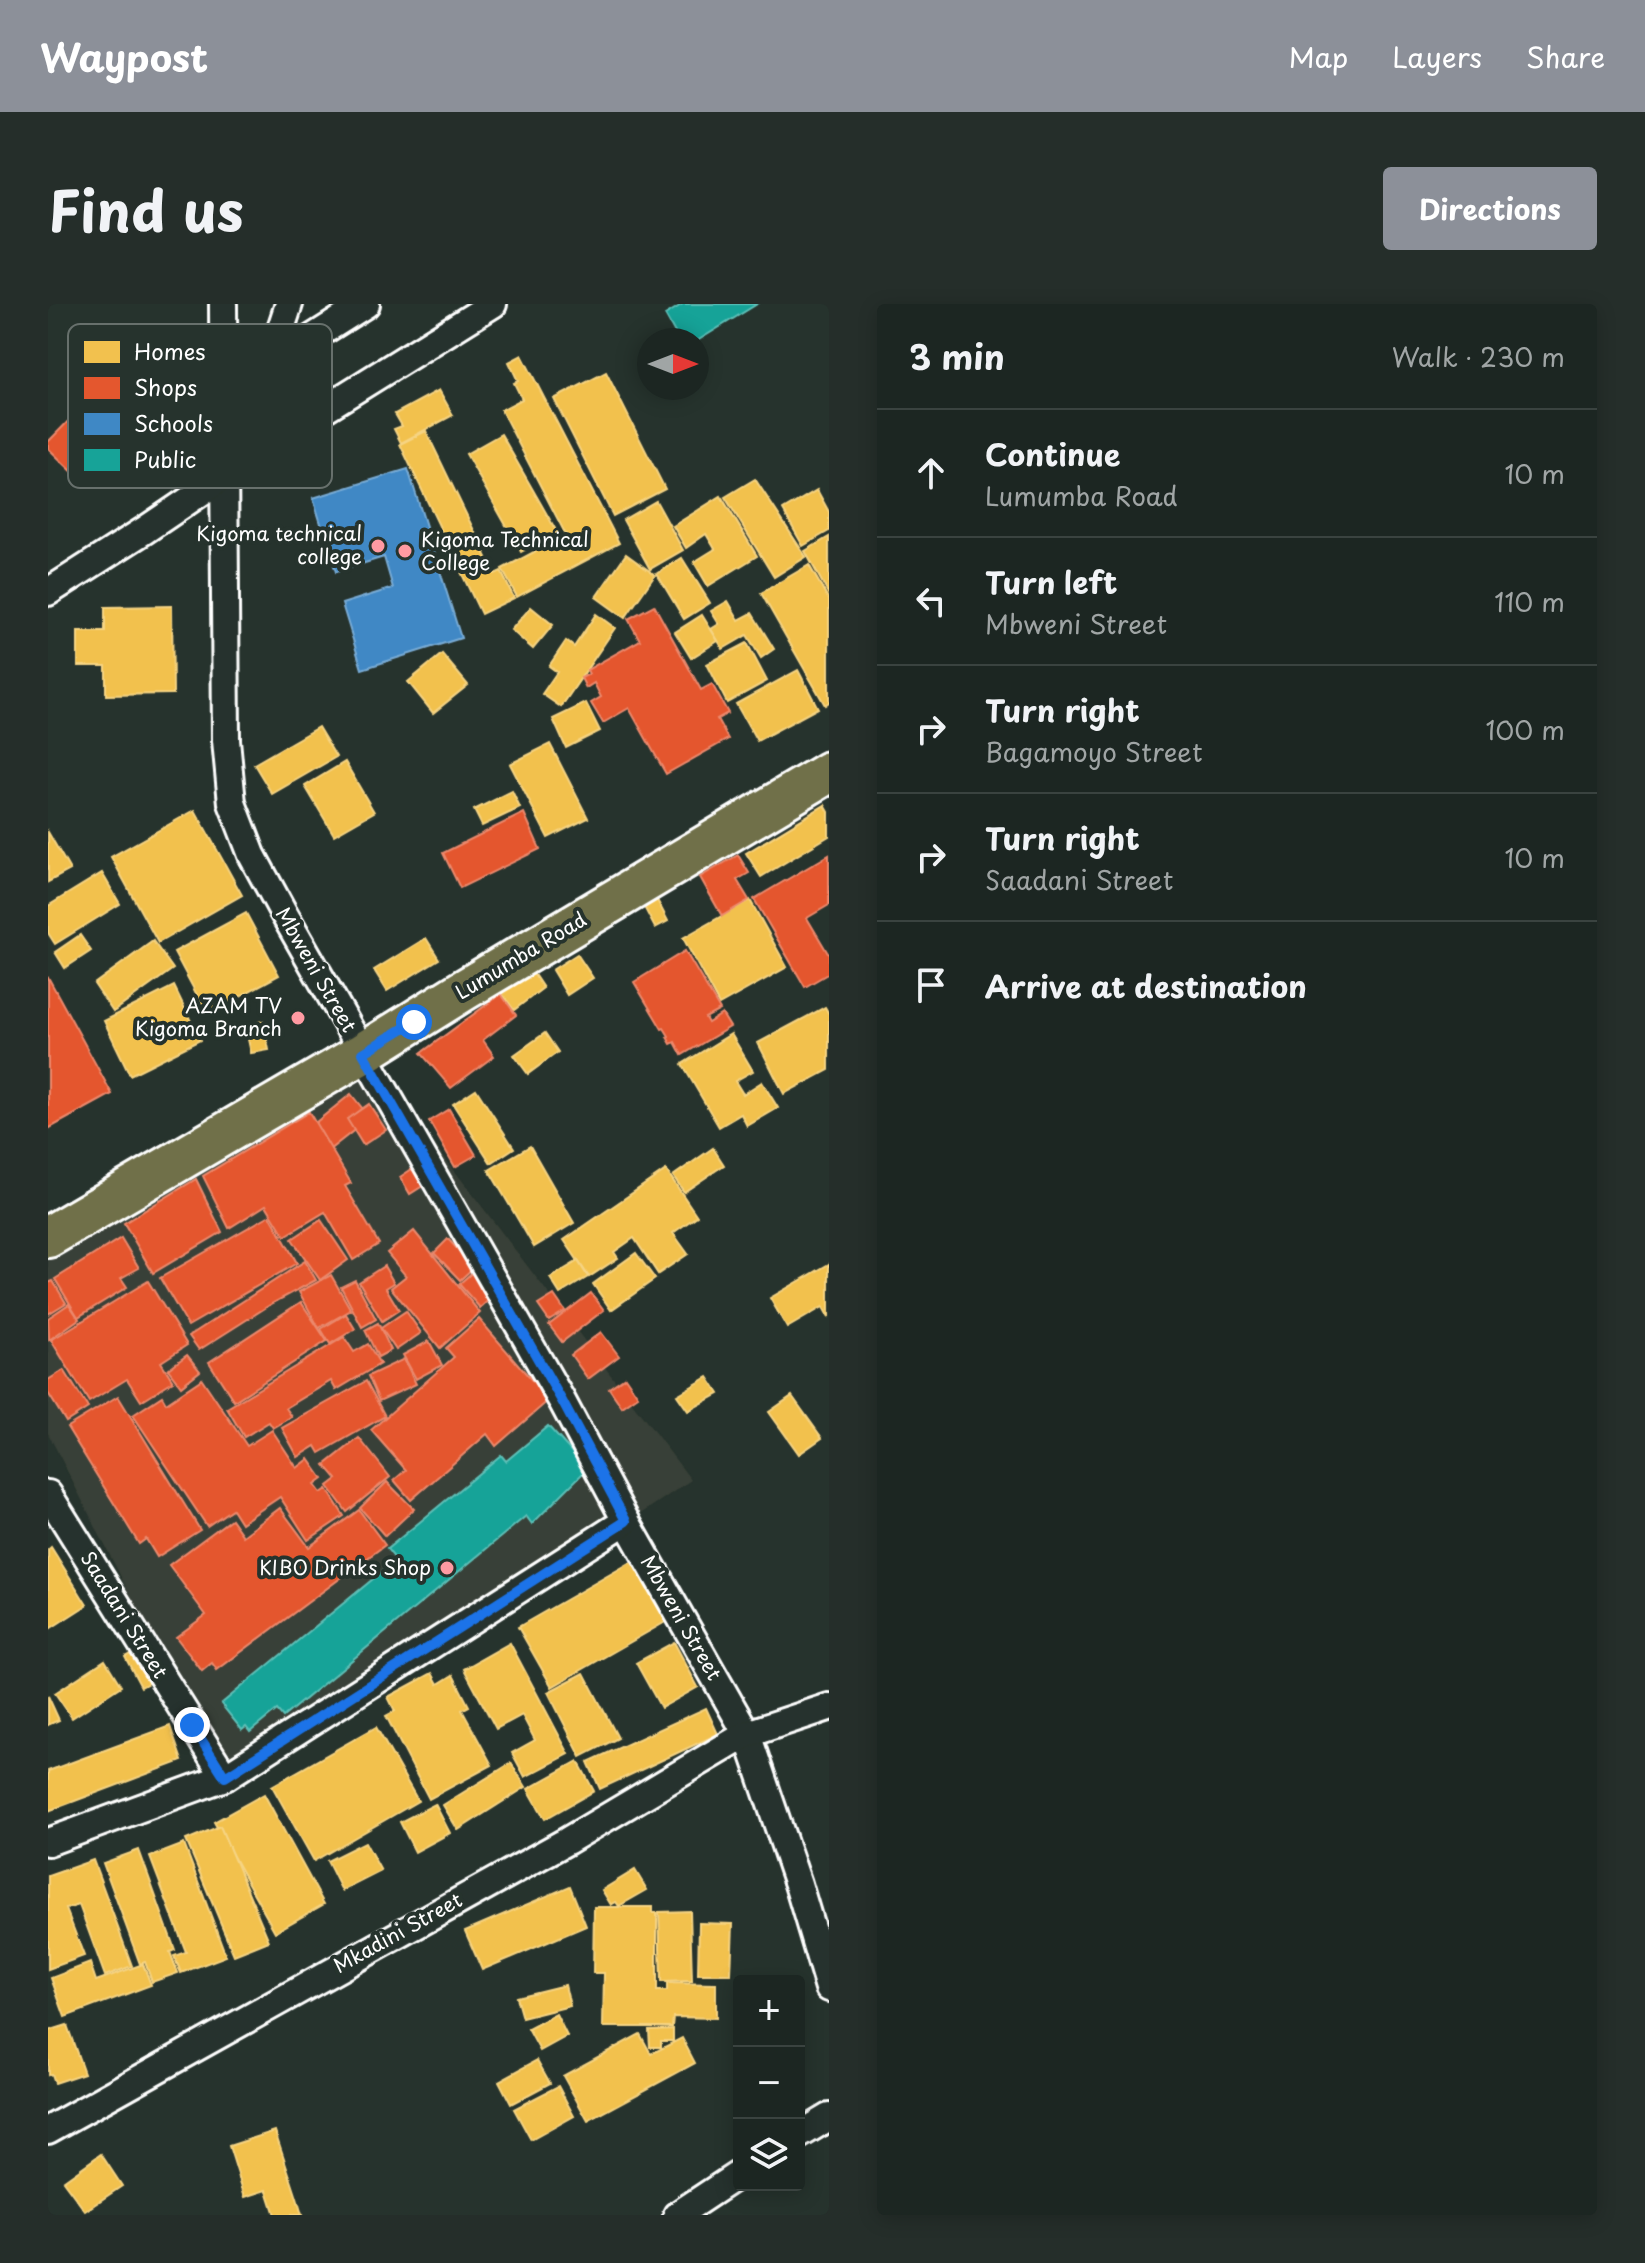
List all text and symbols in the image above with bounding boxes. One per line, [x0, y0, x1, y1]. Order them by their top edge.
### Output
text: Waypost [40, 28, 208, 85]
text: Map [1288, 35, 1348, 78]
text: Layers [1392, 35, 1482, 78]
text: Share [1526, 35, 1605, 78]
text: Find us [48, 166, 244, 251]
button: Directions [1383, 167, 1597, 250]
legend [68, 324, 332, 488]
north arrow [637, 328, 709, 400]
text: 3 min [909, 330, 1005, 382]
text: Homes [134, 334, 205, 367]
text: Walk · 230 m [1392, 337, 1565, 376]
text: Shops [134, 370, 197, 403]
text: Schools [134, 406, 213, 439]
text: Continue [985, 431, 1120, 476]
text: Public [134, 442, 196, 475]
icon: ahead [909, 451, 953, 495]
text: 10 m [1504, 454, 1565, 493]
text: Lumumba Road [985, 476, 1178, 515]
place label: Kigoma technical college [196, 518, 362, 571]
place label: Kigoma Technical College [421, 524, 589, 577]
marker: Kigoma technical college [369, 537, 387, 555]
marker: Kigoma Technical College [396, 542, 414, 560]
text: Turn left [985, 559, 1117, 604]
icon: left [909, 579, 953, 623]
text: 110 m [1494, 582, 1565, 621]
text: Mbweni Street [985, 604, 1167, 643]
text: Turn right [985, 687, 1140, 732]
icon: right [909, 707, 953, 751]
text: 100 m [1485, 710, 1565, 749]
text: Bagamoyo Street [985, 732, 1203, 771]
text: Turn right [985, 815, 1140, 860]
icon: right [909, 835, 953, 879]
text: 10 m [1504, 838, 1565, 877]
text: Saadani Street [985, 860, 1173, 899]
street label: Mbweni Street [269, 901, 365, 1038]
street label: Lumumba Road [449, 904, 592, 1006]
icon: arrive [909, 963, 953, 1007]
text: Arrive at destination [985, 963, 1307, 1008]
place label: AZAM TV Kigoma Branch [135, 990, 282, 1043]
route start [396, 1004, 432, 1040]
marker: AZAM TV Kigoma Branch [289, 1009, 307, 1027]
street label: Saadani Street [74, 1545, 176, 1684]
street label: Mbweni Street [634, 1549, 730, 1686]
place label: KIBO Drinks Shop [259, 1552, 431, 1582]
marker: KIBO Drinks Shop [438, 1559, 456, 1577]
route end [174, 1707, 210, 1743]
street label: Mkadini Street [328, 1884, 467, 1980]
map controls [733, 1975, 805, 2191]
button: + [733, 1975, 805, 2047]
button: − [733, 2047, 805, 2119]
button: layers [733, 2119, 805, 2191]

